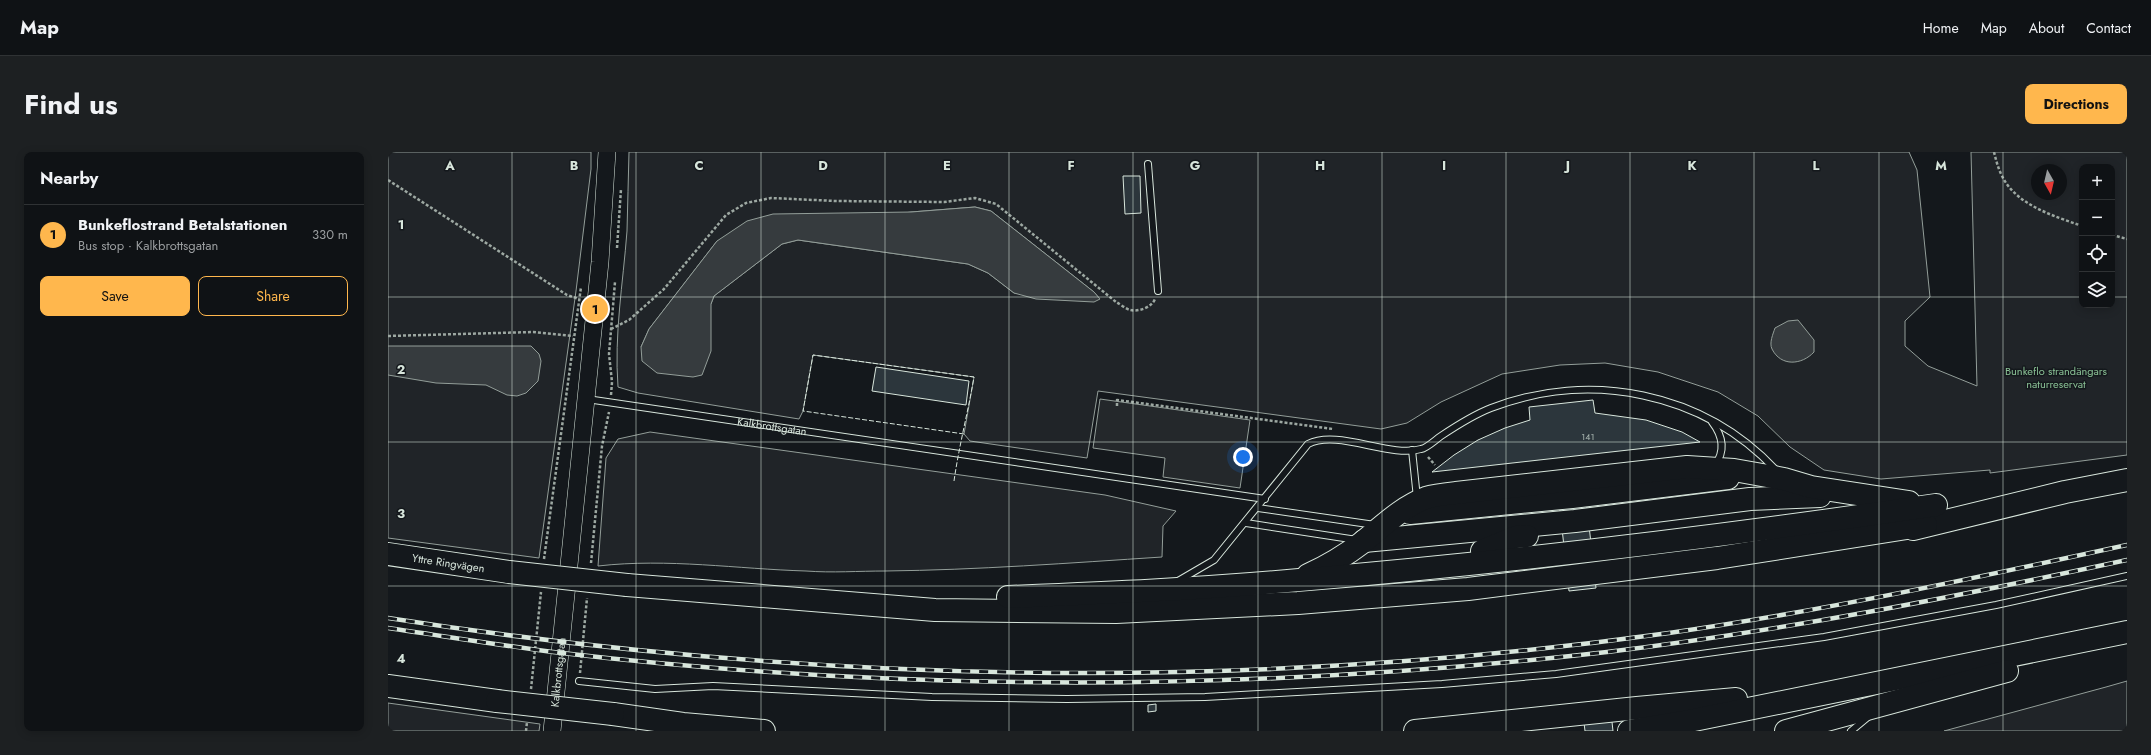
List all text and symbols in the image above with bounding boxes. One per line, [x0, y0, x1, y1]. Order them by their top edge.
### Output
text: Map [20, 14, 59, 41]
text: Home [1923, 18, 1959, 38]
text: Map [1981, 18, 2007, 38]
text: About [2029, 18, 2064, 38]
text: Contact [2086, 18, 2131, 38]
text: Find us [24, 84, 118, 125]
button: Directions [2025, 84, 2127, 124]
text: A [444, 156, 455, 175]
text: B [570, 156, 579, 175]
text: C [694, 156, 704, 175]
text: D [818, 156, 828, 175]
text: E [943, 156, 951, 175]
text: F [1067, 156, 1075, 175]
text: G [1190, 156, 1201, 175]
text: H [1315, 156, 1325, 175]
text: I [1442, 156, 1446, 175]
text: J [1563, 156, 1570, 175]
text: K [1687, 156, 1697, 175]
text: L [1813, 156, 1820, 175]
text: M [1935, 156, 1947, 175]
north arrow [2031, 164, 2067, 200]
map controls [2079, 164, 2115, 308]
button: + [2079, 164, 2115, 200]
text: Nearby [40, 166, 98, 190]
button: − [2079, 200, 2115, 236]
text: Bunkeflostrand Betalstationen [78, 214, 287, 236]
text: 1 [398, 215, 404, 234]
text: 1 [50, 225, 56, 244]
text: 330 m [312, 225, 348, 244]
text: Bus stop · Kalkbrottsgatan [78, 236, 218, 255]
button: locate [2079, 236, 2115, 272]
button: layers [2079, 272, 2115, 308]
button: Save [40, 276, 190, 316]
button: Share [198, 276, 348, 316]
pin: 1 [582, 294, 608, 324]
text: 2 [397, 360, 405, 379]
park label: Bunkeflo strandängars naturreservat [2005, 363, 2108, 392]
street label: Kalkbrottsgatan [736, 413, 808, 439]
house number: 141 [1581, 430, 1595, 443]
your location [1233, 447, 1253, 467]
text: 3 [397, 504, 405, 523]
street label: Yttre Ringvägen [411, 550, 486, 576]
street label: Kalkbrottsgatan [546, 637, 570, 708]
text: 4 [396, 649, 406, 668]

